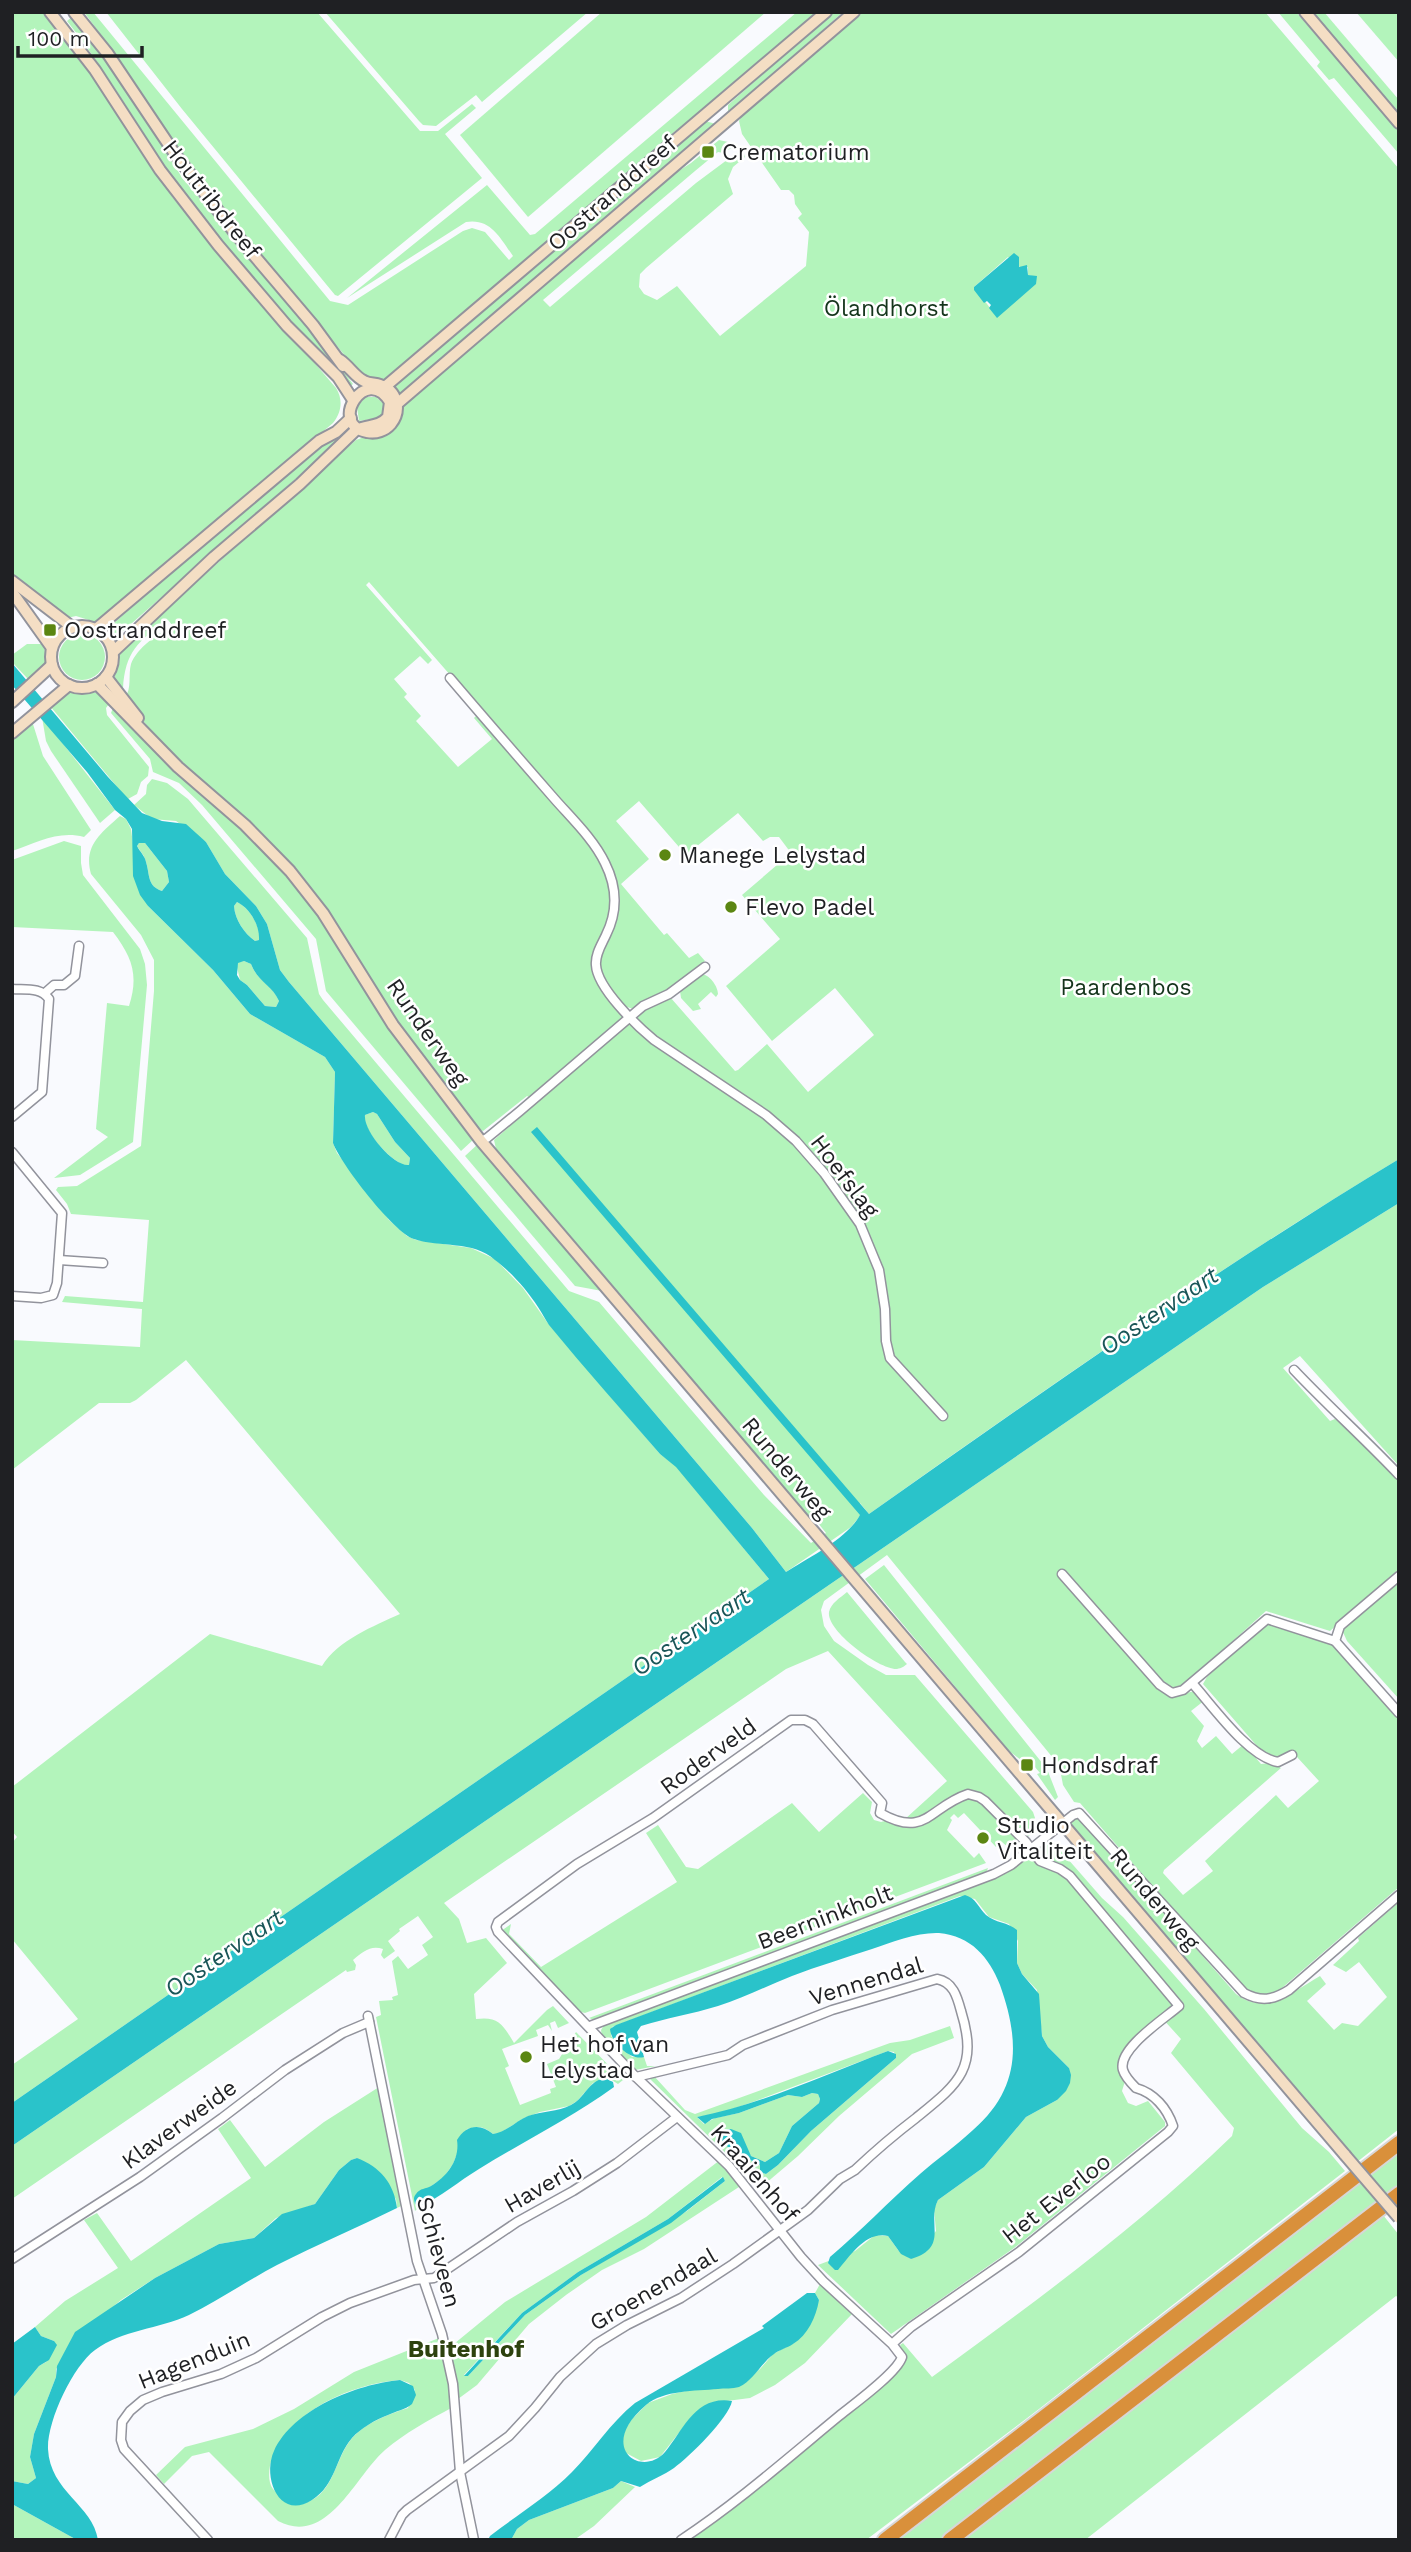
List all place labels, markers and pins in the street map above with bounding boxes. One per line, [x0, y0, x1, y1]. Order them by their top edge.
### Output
place label: Crematorium [722, 139, 870, 166]
marker: Crematorium [700, 144, 716, 160]
place label: Oostranddreef [64, 617, 226, 644]
marker: Oostranddreef [42, 622, 58, 638]
place label: Manege Lelystad [679, 842, 866, 869]
marker: Manege Lelystad [657, 847, 673, 863]
place label: Flevo Padel [745, 894, 874, 921]
marker: Flevo Padel [723, 899, 739, 915]
place label: Hondsdraf [1041, 1752, 1158, 1779]
marker: Hondsdraf [1019, 1757, 1035, 1773]
place label: Studio Vitaliteit [997, 1812, 1093, 1865]
marker: Studio Vitaliteit [975, 1830, 991, 1846]
place label: Het hof van Lelystad [540, 2031, 669, 2084]
marker: Het hof van Lelystad [518, 2049, 534, 2065]

